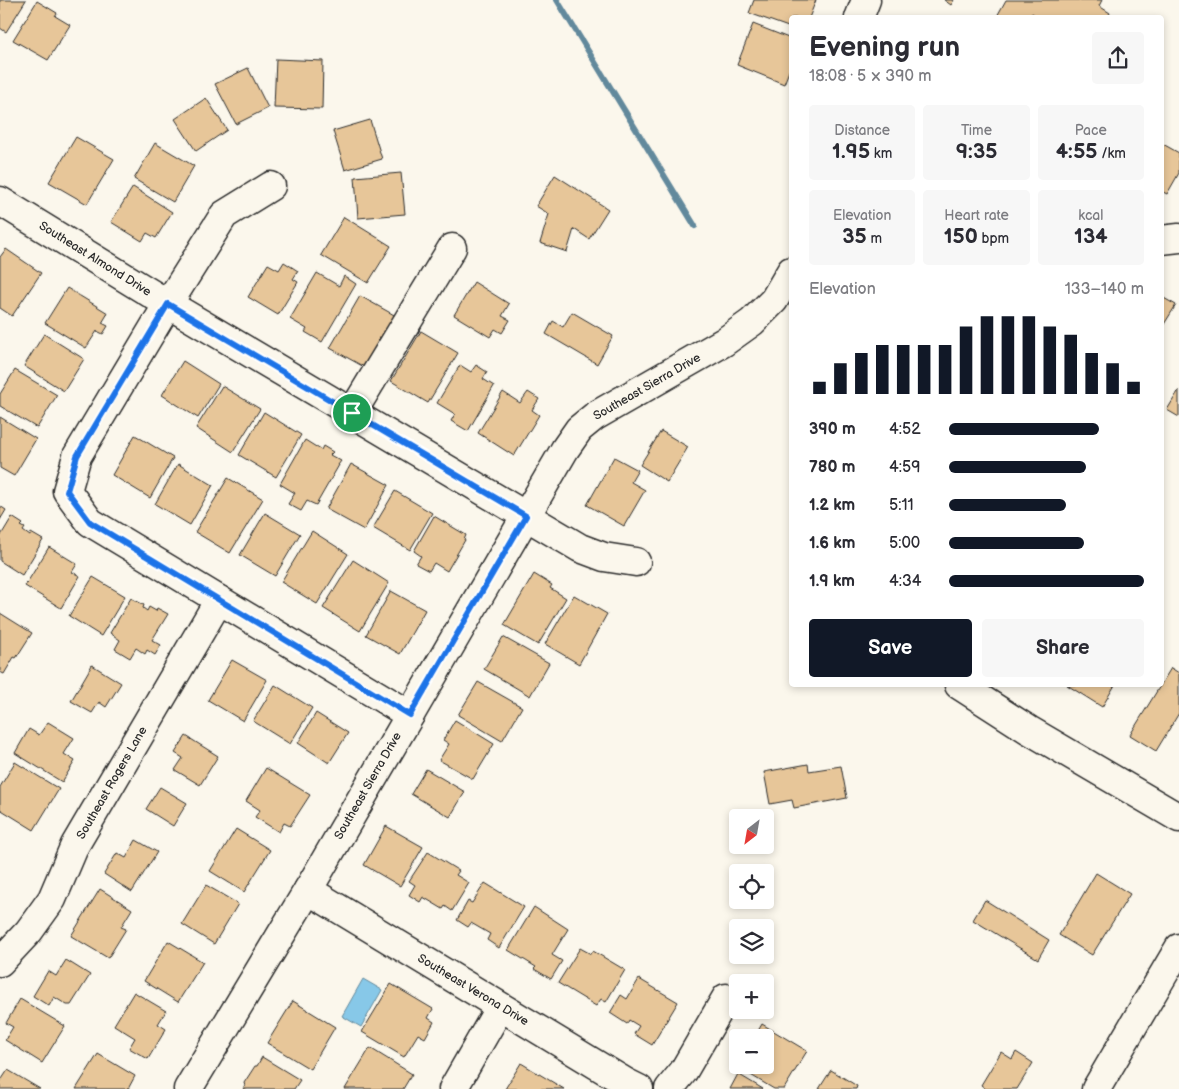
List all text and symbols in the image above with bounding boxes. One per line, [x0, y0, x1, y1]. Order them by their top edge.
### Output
text: Evening run [809, 31, 960, 64]
button: share [1092, 32, 1144, 84]
text: 18:08 · 5 × 390 m [809, 67, 931, 86]
text: Distance [834, 122, 890, 139]
text: Time [961, 122, 992, 139]
text: Pace [1075, 122, 1107, 139]
text: 1.95 [832, 139, 870, 164]
text: 9:35 [956, 139, 997, 164]
text: 4:55 [1056, 139, 1097, 164]
text: km [870, 145, 892, 162]
text: /km [1097, 145, 1126, 162]
text: Elevation [833, 207, 891, 224]
text: Heart rate [944, 207, 1009, 224]
text: kcal [1078, 207, 1103, 224]
street label: Southeast Almond Drive [36, 218, 154, 300]
text: 35 [842, 224, 867, 249]
text: 150 [944, 224, 978, 249]
text: 134 [1074, 224, 1108, 249]
text: m [867, 230, 882, 247]
text: bpm [978, 230, 1009, 247]
text: Elevation [809, 280, 876, 299]
text: 133–140 m [1065, 280, 1144, 299]
street label: Southeast Sierra Drive [591, 350, 703, 424]
pin [331, 392, 373, 434]
icon: arrive [338, 399, 366, 427]
text: 390 m [809, 420, 856, 439]
text: 4:52 [889, 420, 921, 439]
text: 780 m [809, 458, 855, 477]
text: 4:59 [889, 458, 920, 477]
text: 1.2 km [809, 496, 855, 515]
text: 5:11 [889, 496, 914, 515]
text: 1.6 km [809, 534, 855, 553]
text: 5:00 [889, 534, 920, 553]
text: 1.9 km [809, 572, 855, 591]
text: 4:34 [889, 572, 922, 591]
button: Save [809, 619, 972, 677]
button: Share [982, 619, 1144, 677]
street label: Southeast Rogers Lane [74, 724, 150, 842]
street label: Southeast Sierra Drive [331, 730, 405, 842]
north arrow [729, 809, 774, 854]
map controls [729, 809, 774, 1074]
button: locate [729, 864, 774, 909]
button: layers [729, 919, 774, 964]
street label: Southeast Verona Drive [415, 951, 531, 1029]
button: + [729, 974, 774, 1019]
button: − [729, 1029, 774, 1074]

